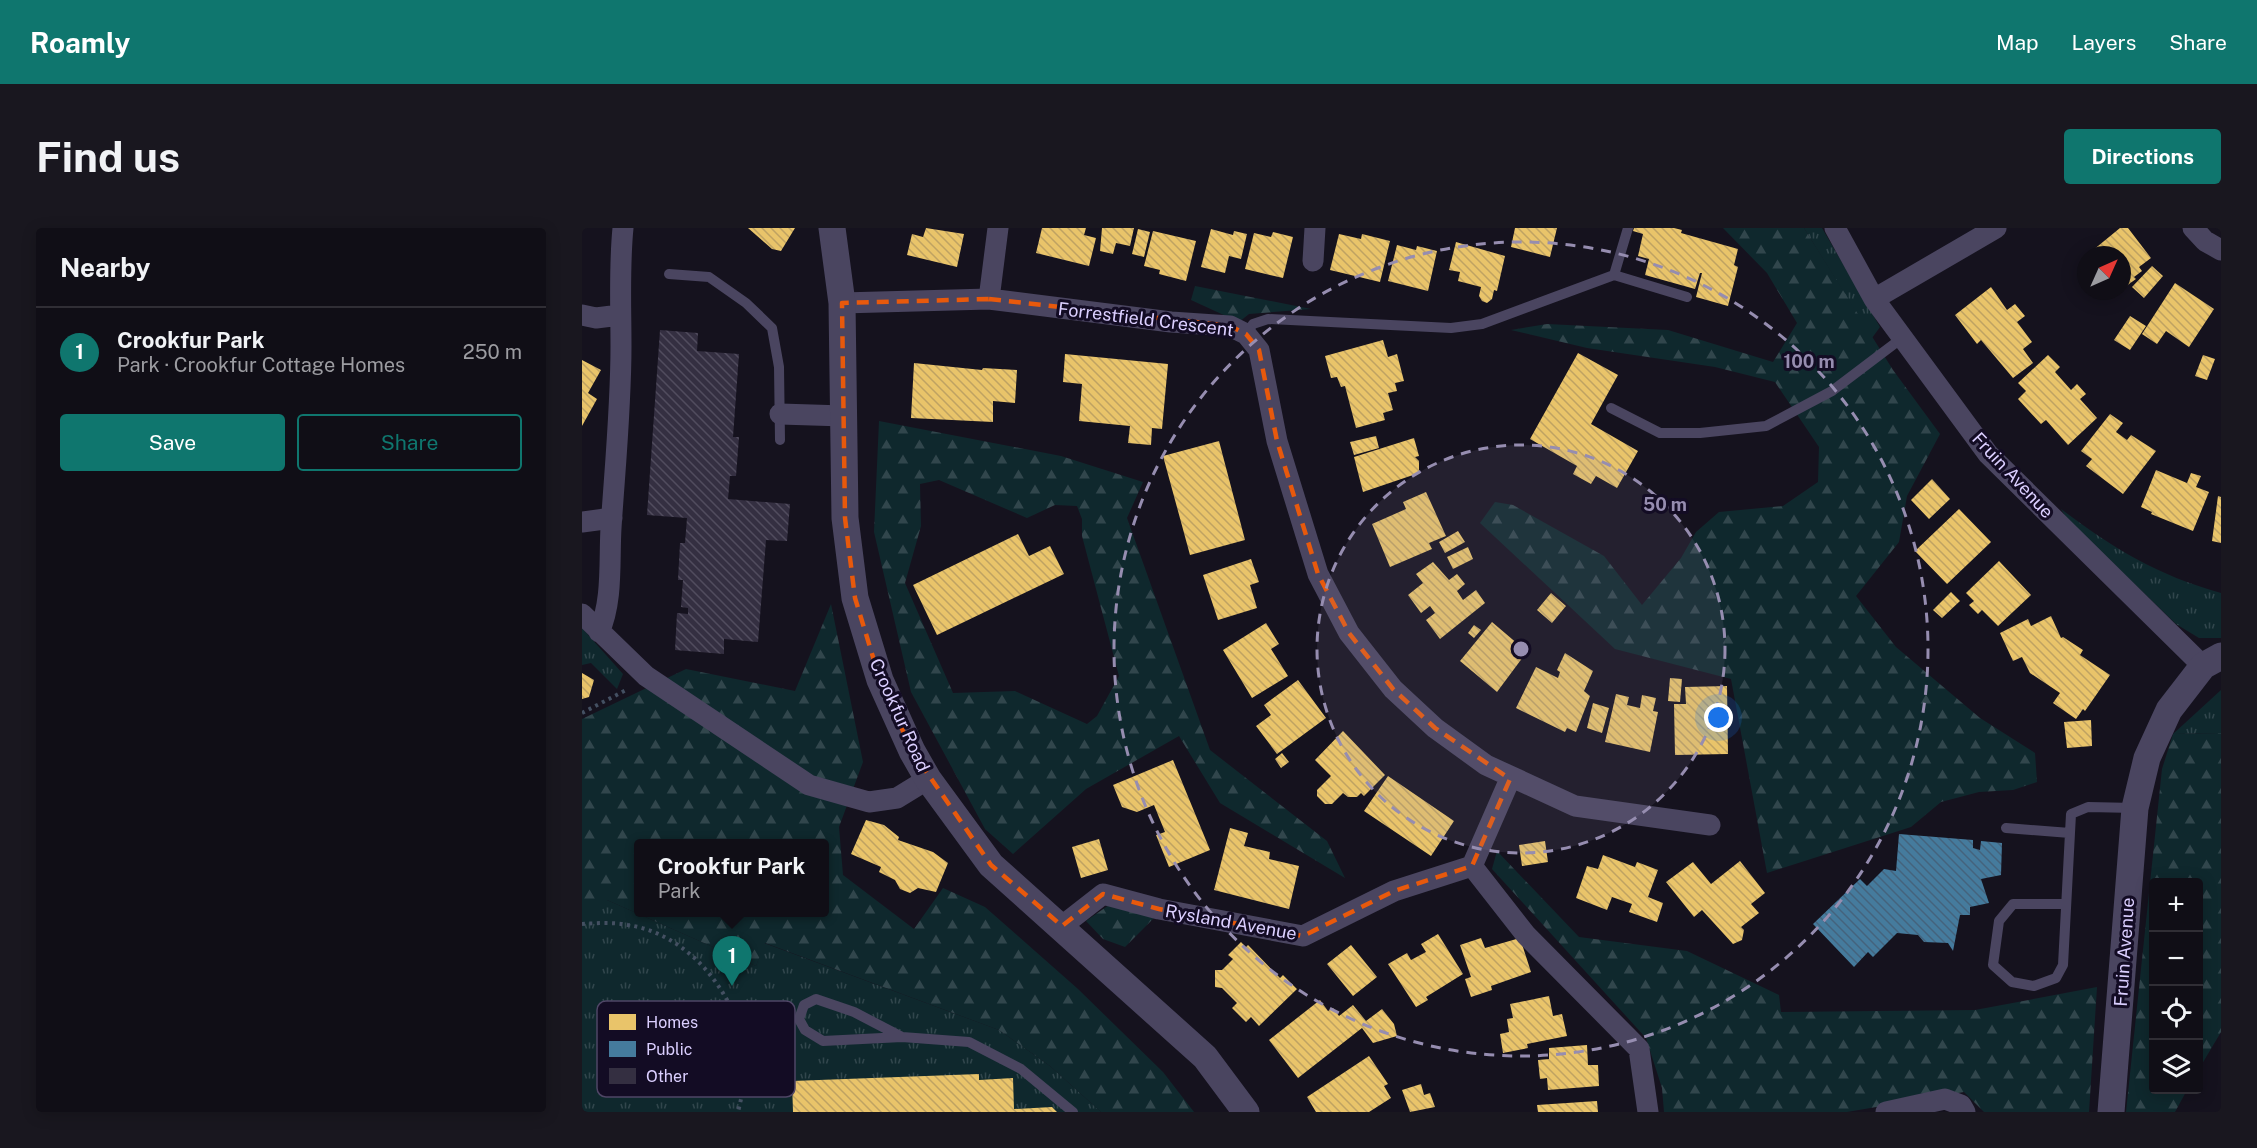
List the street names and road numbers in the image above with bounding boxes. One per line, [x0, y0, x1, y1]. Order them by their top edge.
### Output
street label: Forrestfield Crescent [1057, 298, 1235, 340]
street label: Fruin Avenue [1968, 428, 2058, 522]
street label: Crookfur Road [866, 655, 934, 775]
street label: Fruin Avenue [2110, 897, 2138, 1007]
street label: Rysland Avenue [1164, 900, 1298, 944]

